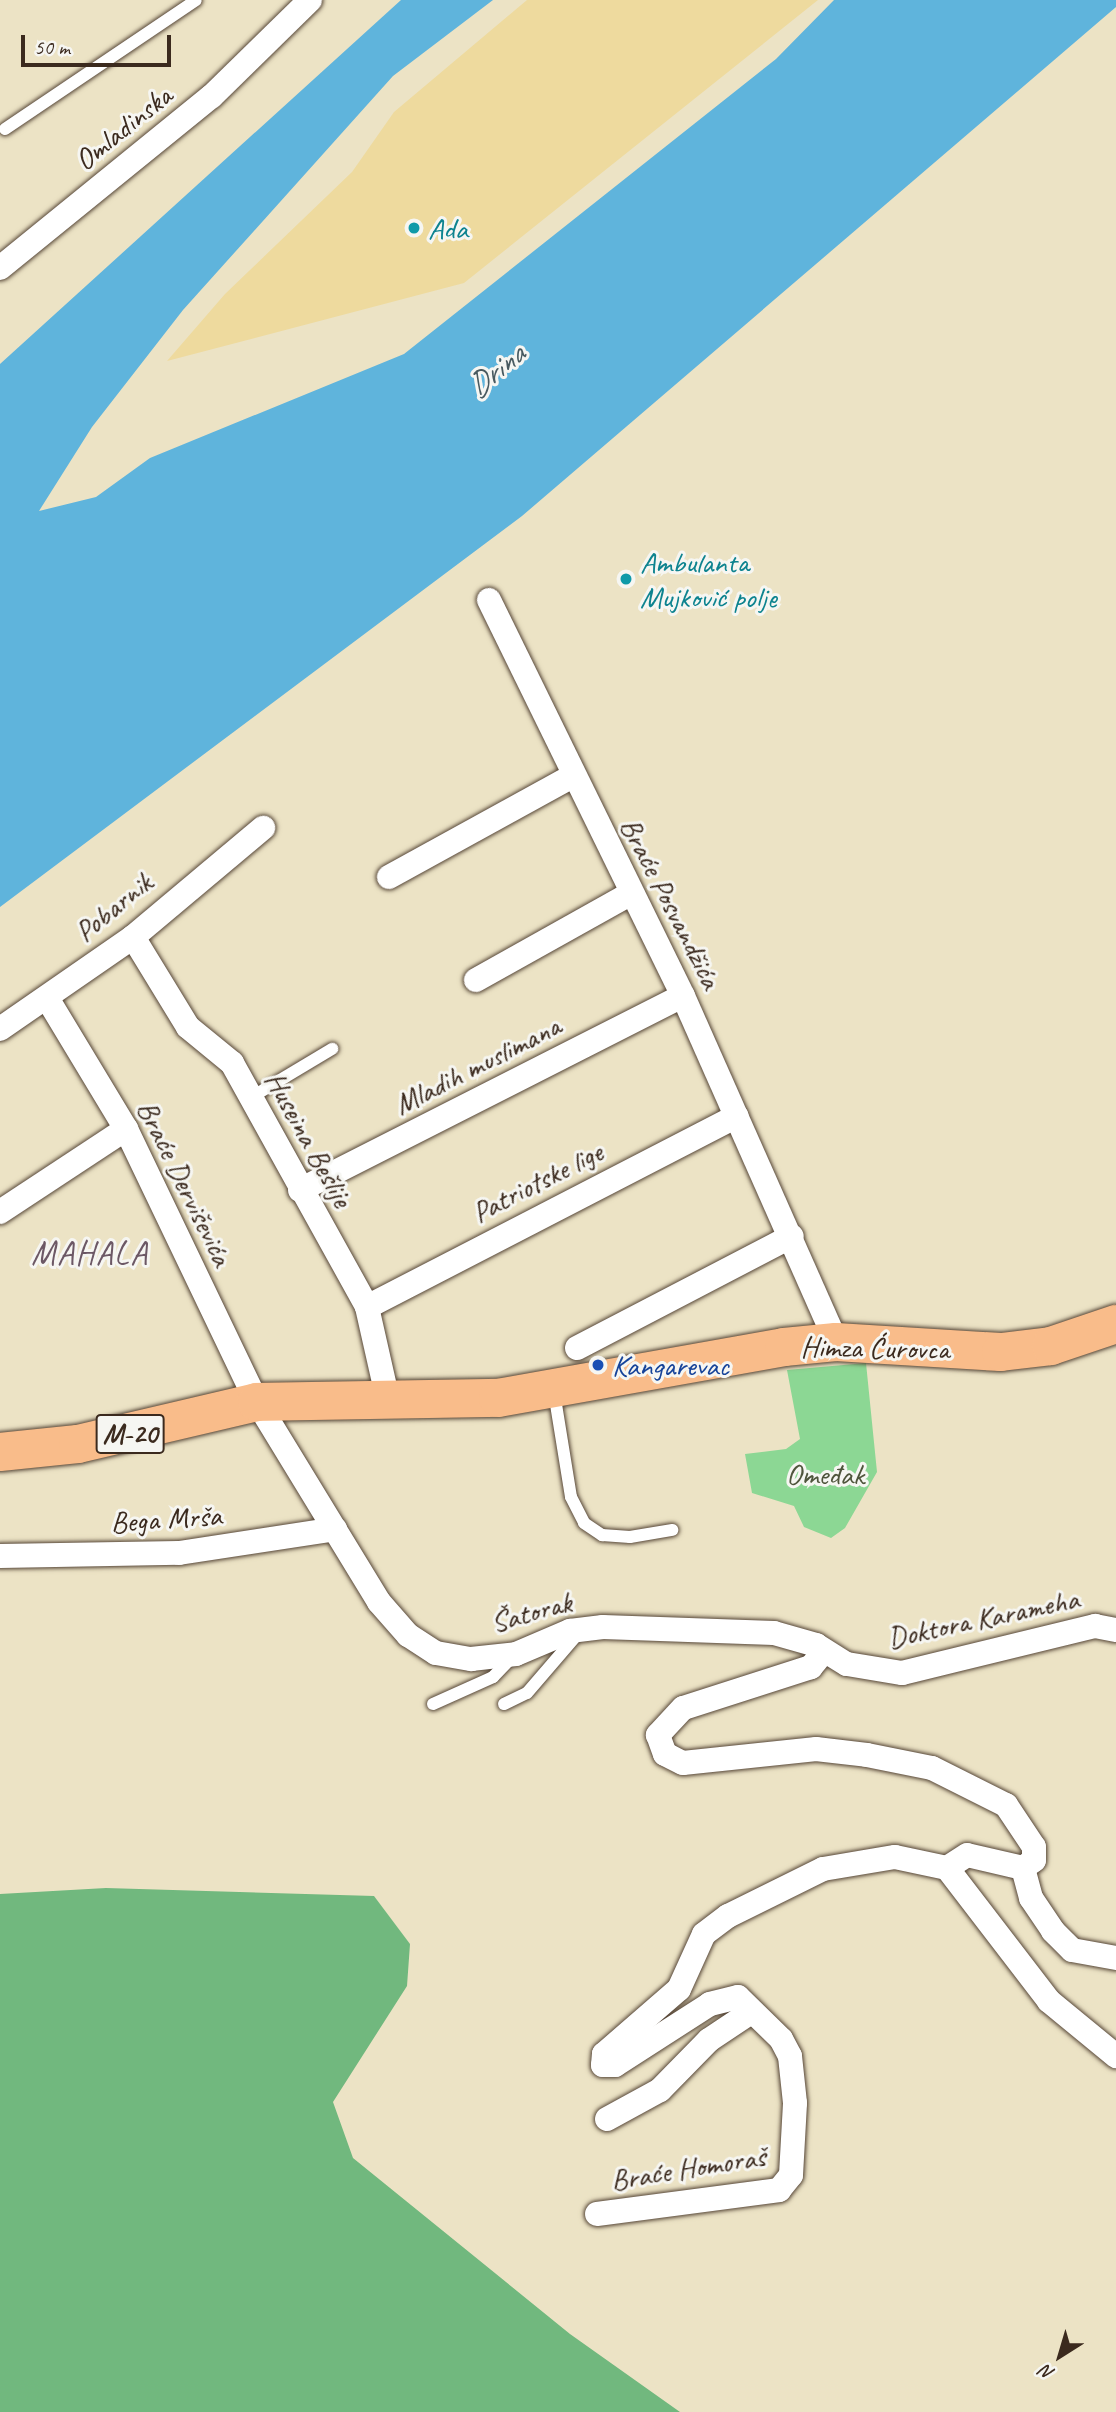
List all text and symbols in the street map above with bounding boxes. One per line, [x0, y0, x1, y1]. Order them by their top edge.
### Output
scale bar [24, 21, 175, 65]
text: 50 m [34, 34, 70, 60]
street label: Omladinska [67, 78, 179, 178]
place label: Ada [428, 210, 468, 246]
marker: Ada [406, 220, 422, 236]
water label: Drina [459, 336, 533, 406]
place label: Ambulanta Mujković polje [640, 544, 776, 614]
marker: Ambulanta Mujković polje [618, 571, 634, 587]
street label: Braće Posvandžića [613, 812, 729, 994]
street label: Pobarnik [67, 865, 159, 949]
street label: Mladih muslimana [387, 1007, 567, 1123]
street label: Huseina Bešlije [257, 1065, 361, 1213]
street label: Braće Derviševića [129, 1094, 241, 1272]
street label: Patriotske lige [466, 1134, 608, 1230]
district label: MAHALA [32, 1234, 148, 1274]
street label: Himza Ćurovca [800, 1329, 950, 1367]
place label: Kangarevac [612, 1347, 729, 1383]
marker: Kangarevac [590, 1357, 606, 1373]
road number: M-20 [95, 1410, 165, 1458]
park label: Omeđak [786, 1456, 864, 1492]
street label: Bega Mrša [109, 1497, 223, 1541]
street label: Doktora Karameha [884, 1580, 1082, 1656]
street label: Šatorak [487, 1584, 575, 1640]
street label: Braće Homoraš [609, 2138, 767, 2198]
north arrow [1025, 2321, 1095, 2391]
text: N [1035, 2360, 1059, 2386]

